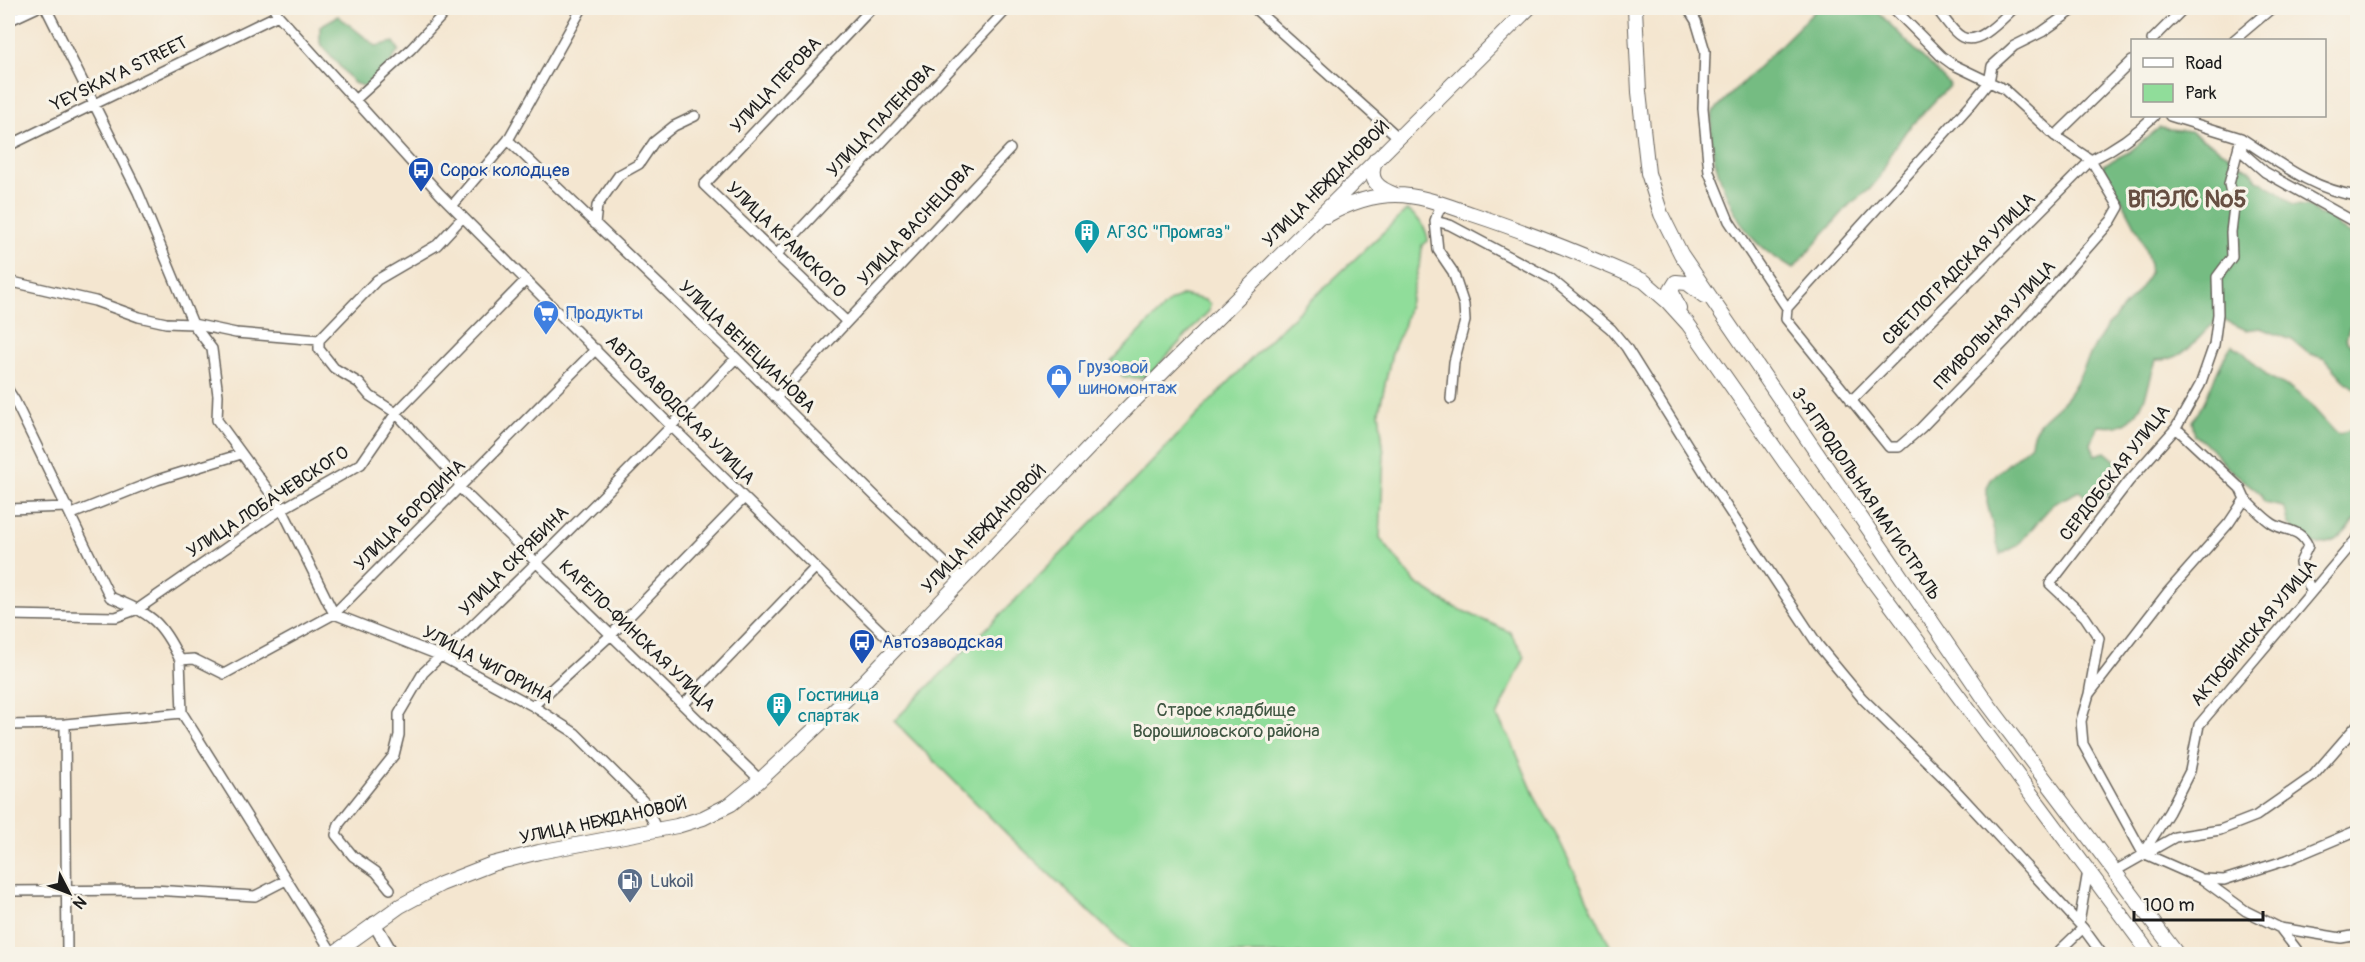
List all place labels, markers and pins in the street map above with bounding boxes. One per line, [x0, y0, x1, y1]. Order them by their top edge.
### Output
bus stop icon: Сорок колодцев [406, 155, 436, 193]
place label: Сорок колодцев [440, 159, 570, 182]
building icon: АГЗС "Промгаз" [1072, 217, 1102, 255]
place label: АГЗС "Промгаз" [1106, 221, 1231, 244]
supermarket icon: Продукты [531, 298, 561, 336]
place label: Продукты [566, 302, 643, 325]
place label: Грузовой шиномонтаж [1078, 356, 1177, 400]
shop icon: Грузовой шиномонтаж [1044, 362, 1074, 400]
bus stop icon: Автозаводская [847, 627, 877, 665]
place label: Автозаводская [882, 631, 1003, 654]
place label: Гостиница спартак [798, 684, 879, 728]
building icon: Гостиница спартак [764, 690, 794, 728]
fuel station icon: Lukoil [615, 866, 645, 904]
place label: Lukoil [650, 870, 694, 893]

